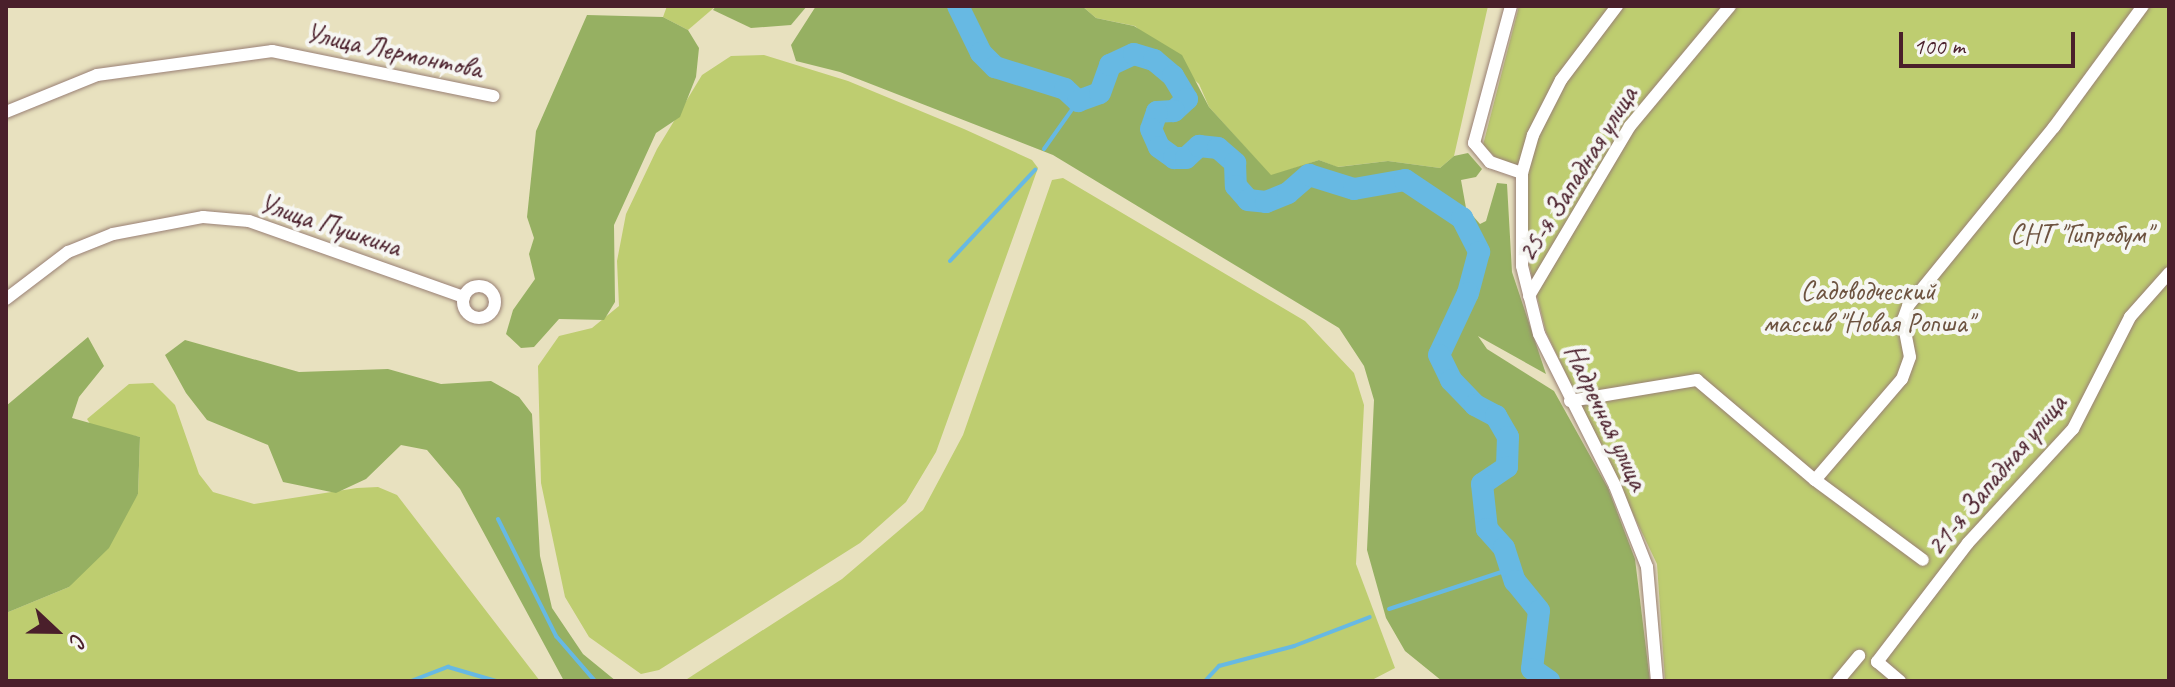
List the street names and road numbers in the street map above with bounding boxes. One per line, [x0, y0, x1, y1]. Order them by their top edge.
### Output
street label: Улица Лермонтова [302, 16, 486, 86]
street label: 25-я Западная улица [1509, 79, 1645, 269]
street label: Улица Пушкина [253, 186, 407, 264]
street label: Надречная улица [1556, 338, 1656, 496]
street label: 21-я Западная улица [1918, 386, 2074, 564]

